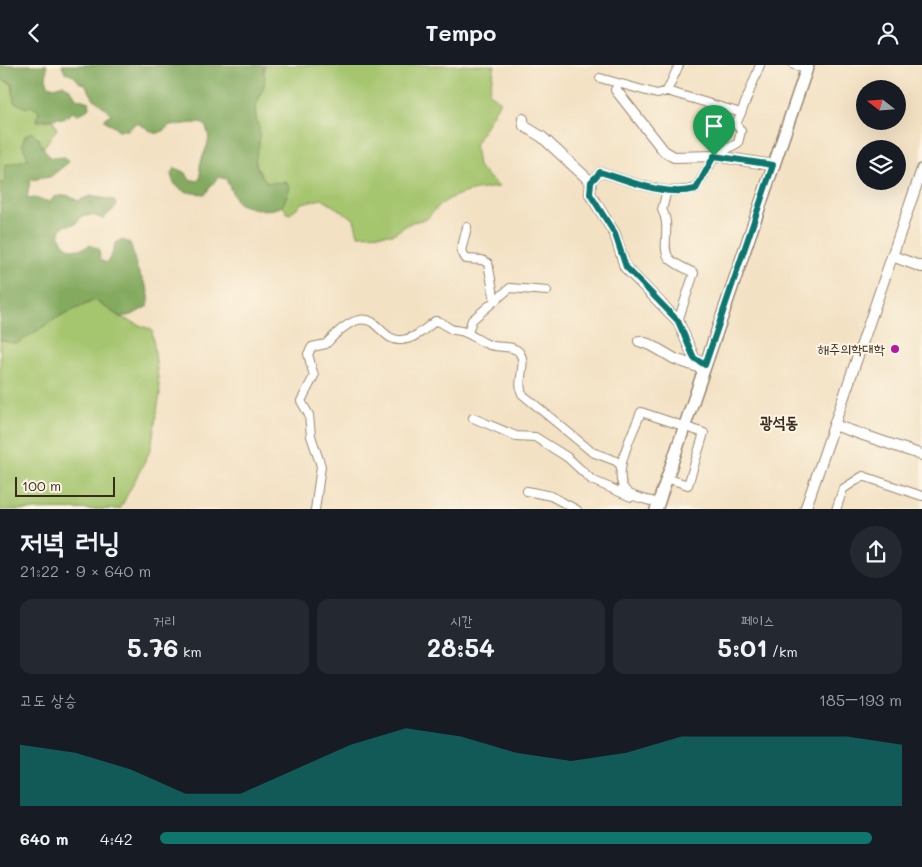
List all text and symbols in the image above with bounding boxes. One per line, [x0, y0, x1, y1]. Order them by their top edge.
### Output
text: Tempo [426, 18, 496, 47]
icon: back [20, 19, 48, 47]
icon: person [874, 19, 902, 47]
north arrow [856, 80, 906, 130]
map controls [856, 80, 906, 190]
pin [693, 105, 735, 156]
icon: arrive [700, 112, 728, 140]
button: layers [856, 140, 906, 190]
place label: 해주의학대학 [817, 339, 885, 358]
marker: 해주의학대학 [889, 343, 901, 355]
district label: 광석동 [760, 411, 798, 432]
scale bar [15, 475, 115, 498]
text: 100 m [22, 476, 61, 495]
text: 저녁 러닝 [20, 523, 120, 559]
button: share [850, 526, 902, 578]
text: 21:22 · 9 × 640 m [20, 560, 151, 581]
text: 거리 [153, 611, 176, 630]
text: 시간 [450, 611, 472, 630]
text: 페이스 [741, 611, 775, 630]
text: 5.76 [127, 631, 178, 663]
text: 28:54 [427, 631, 495, 663]
text: 5:01 [718, 631, 767, 663]
text: km [178, 642, 202, 661]
text: /km [767, 642, 798, 661]
text: 고도 상승 [20, 689, 77, 710]
text: 185–193 m [819, 689, 902, 710]
text: 640 m [20, 828, 69, 849]
text: 4:42 [100, 828, 133, 849]

